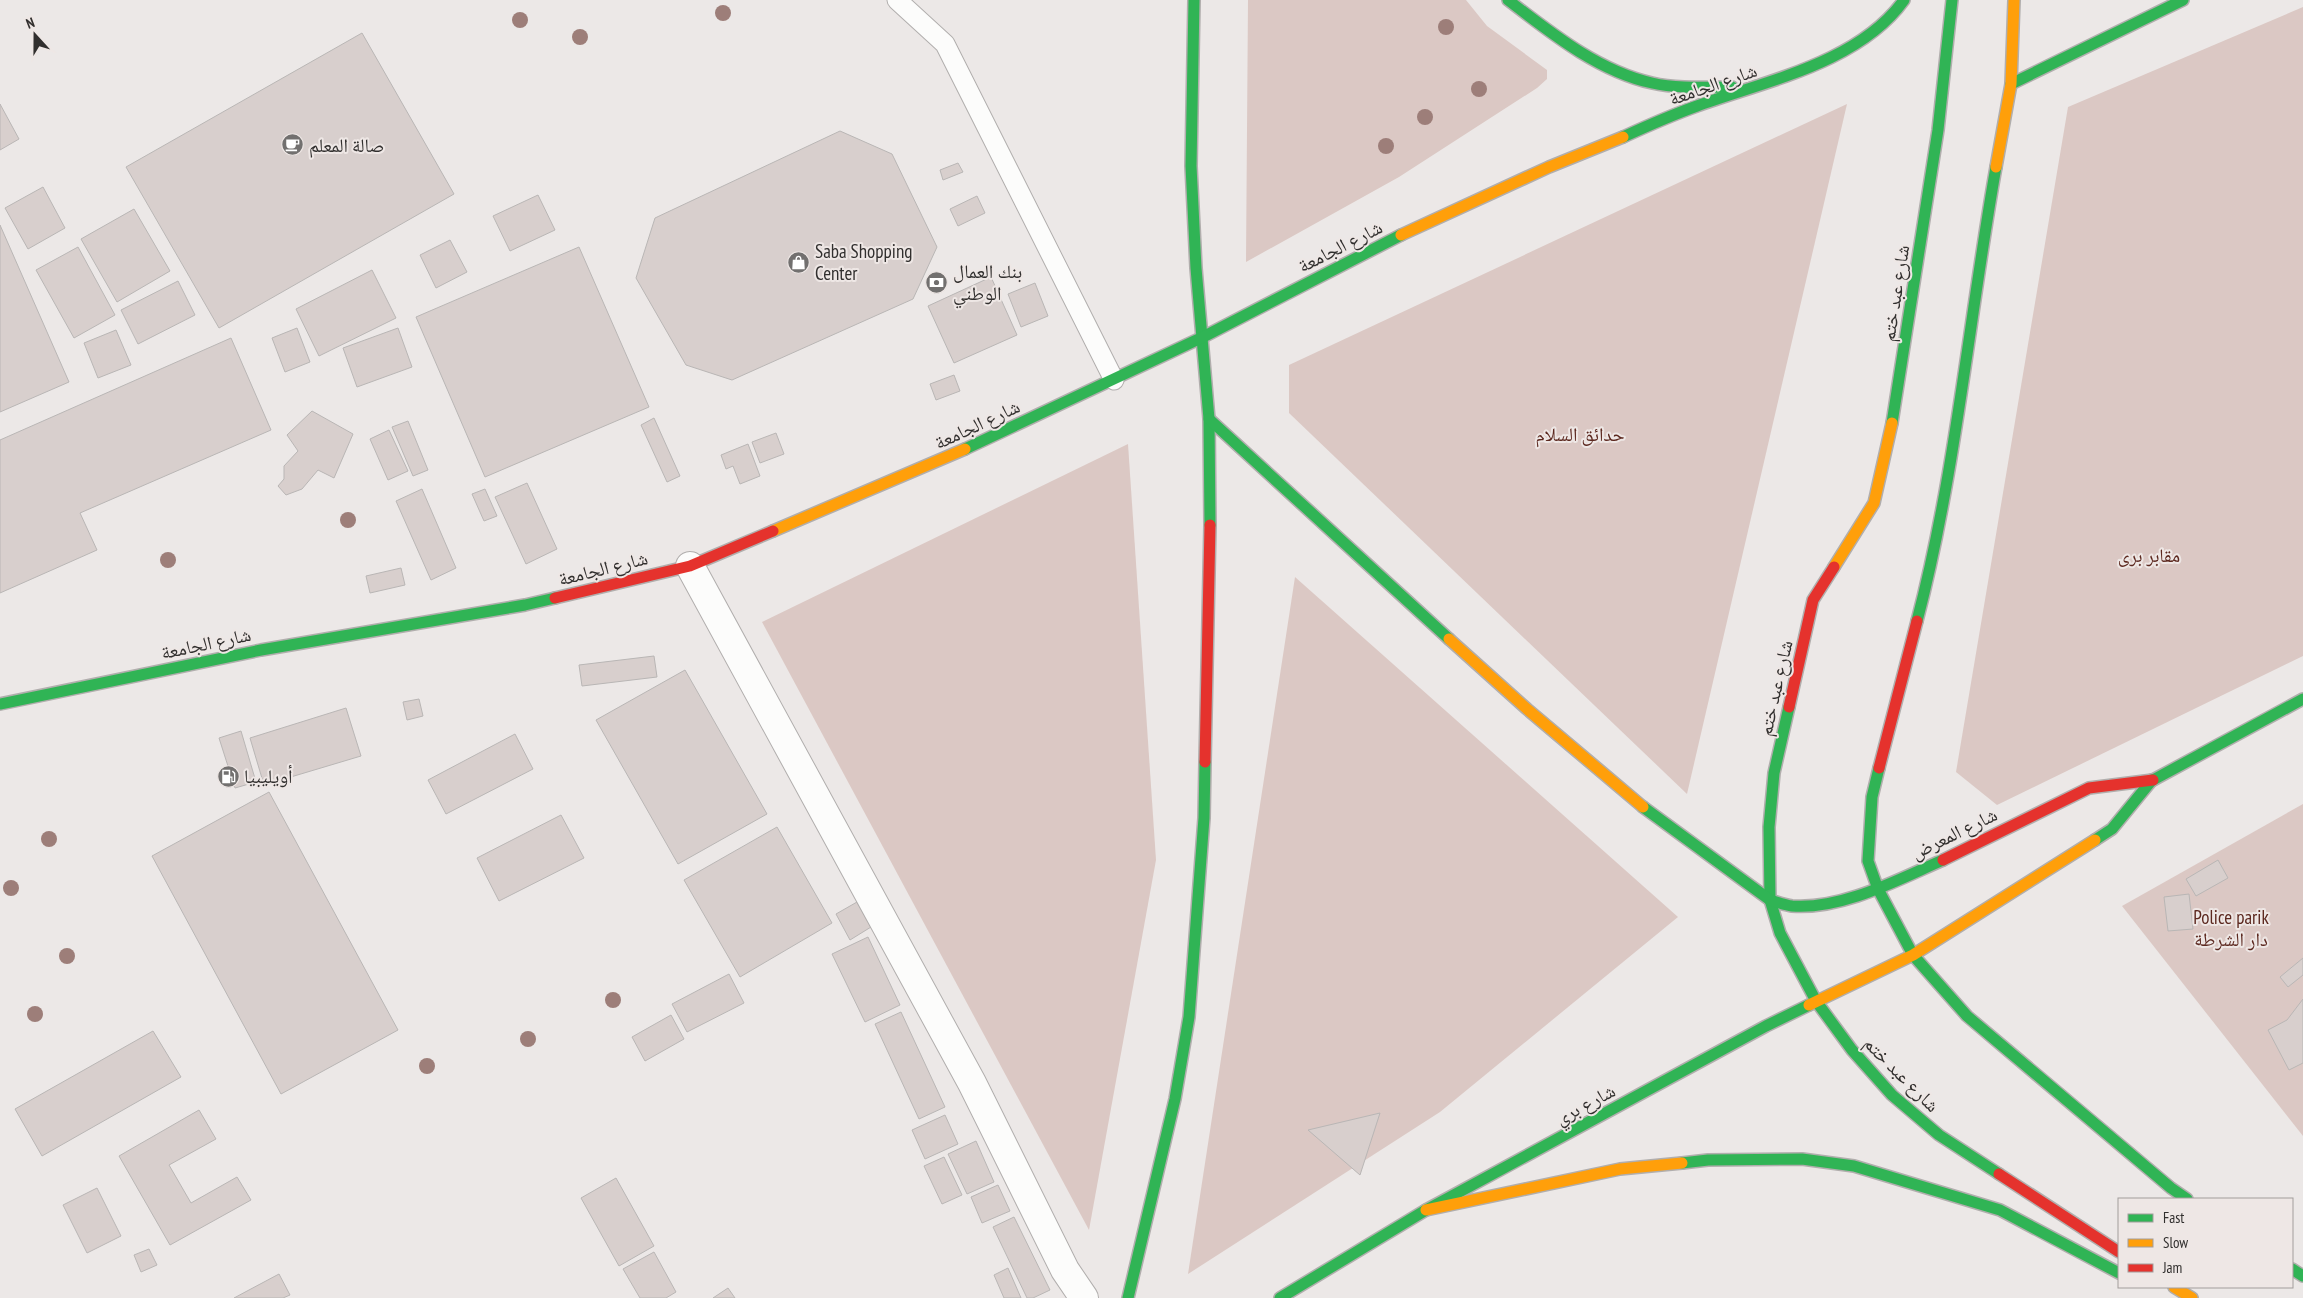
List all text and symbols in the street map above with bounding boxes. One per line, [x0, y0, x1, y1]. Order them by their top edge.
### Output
north arrow [10, 10, 60, 60]
text: N [24, 13, 37, 33]
street label: شارع الجامعة [1666, 58, 1760, 110]
cafe icon: صالة المعلم [281, 133, 305, 157]
place label: صالة المعلم [309, 133, 384, 158]
street label: شارع الجامعة [1294, 215, 1386, 277]
place label: Saba Shopping Center [815, 239, 913, 285]
street label: شارع عبد ختم [1876, 243, 1915, 343]
shop icon: Saba Shopping Center [787, 250, 811, 274]
place label: بنك العمال الوطني [953, 259, 1022, 309]
bank icon: بنك العمال الوطني [925, 270, 949, 294]
street label: شارع الجامعة [931, 394, 1023, 454]
park label: حدائق السلام [1535, 422, 1625, 448]
park label: مقابر برى [2118, 543, 2180, 567]
street label: شارع الجامعة [556, 545, 650, 591]
street label: شارع الجامعة [159, 622, 253, 664]
street label: شارع عبد ختم [1752, 638, 1799, 738]
fuel station icon: أويليبيا [216, 764, 240, 788]
place label: أويليبيا [244, 764, 293, 788]
street label: شارع المعرض [1907, 802, 2001, 864]
park label: Police parik دار الشرطة [2193, 905, 2269, 951]
street label: شارع عبد ختم [1858, 1031, 1945, 1118]
street label: شارع بري [1551, 1078, 1621, 1133]
legend [2118, 1198, 2293, 1288]
text: Fast [2163, 1208, 2184, 1227]
text: Slow [2163, 1233, 2188, 1252]
text: Jam [2162, 1258, 2182, 1277]

